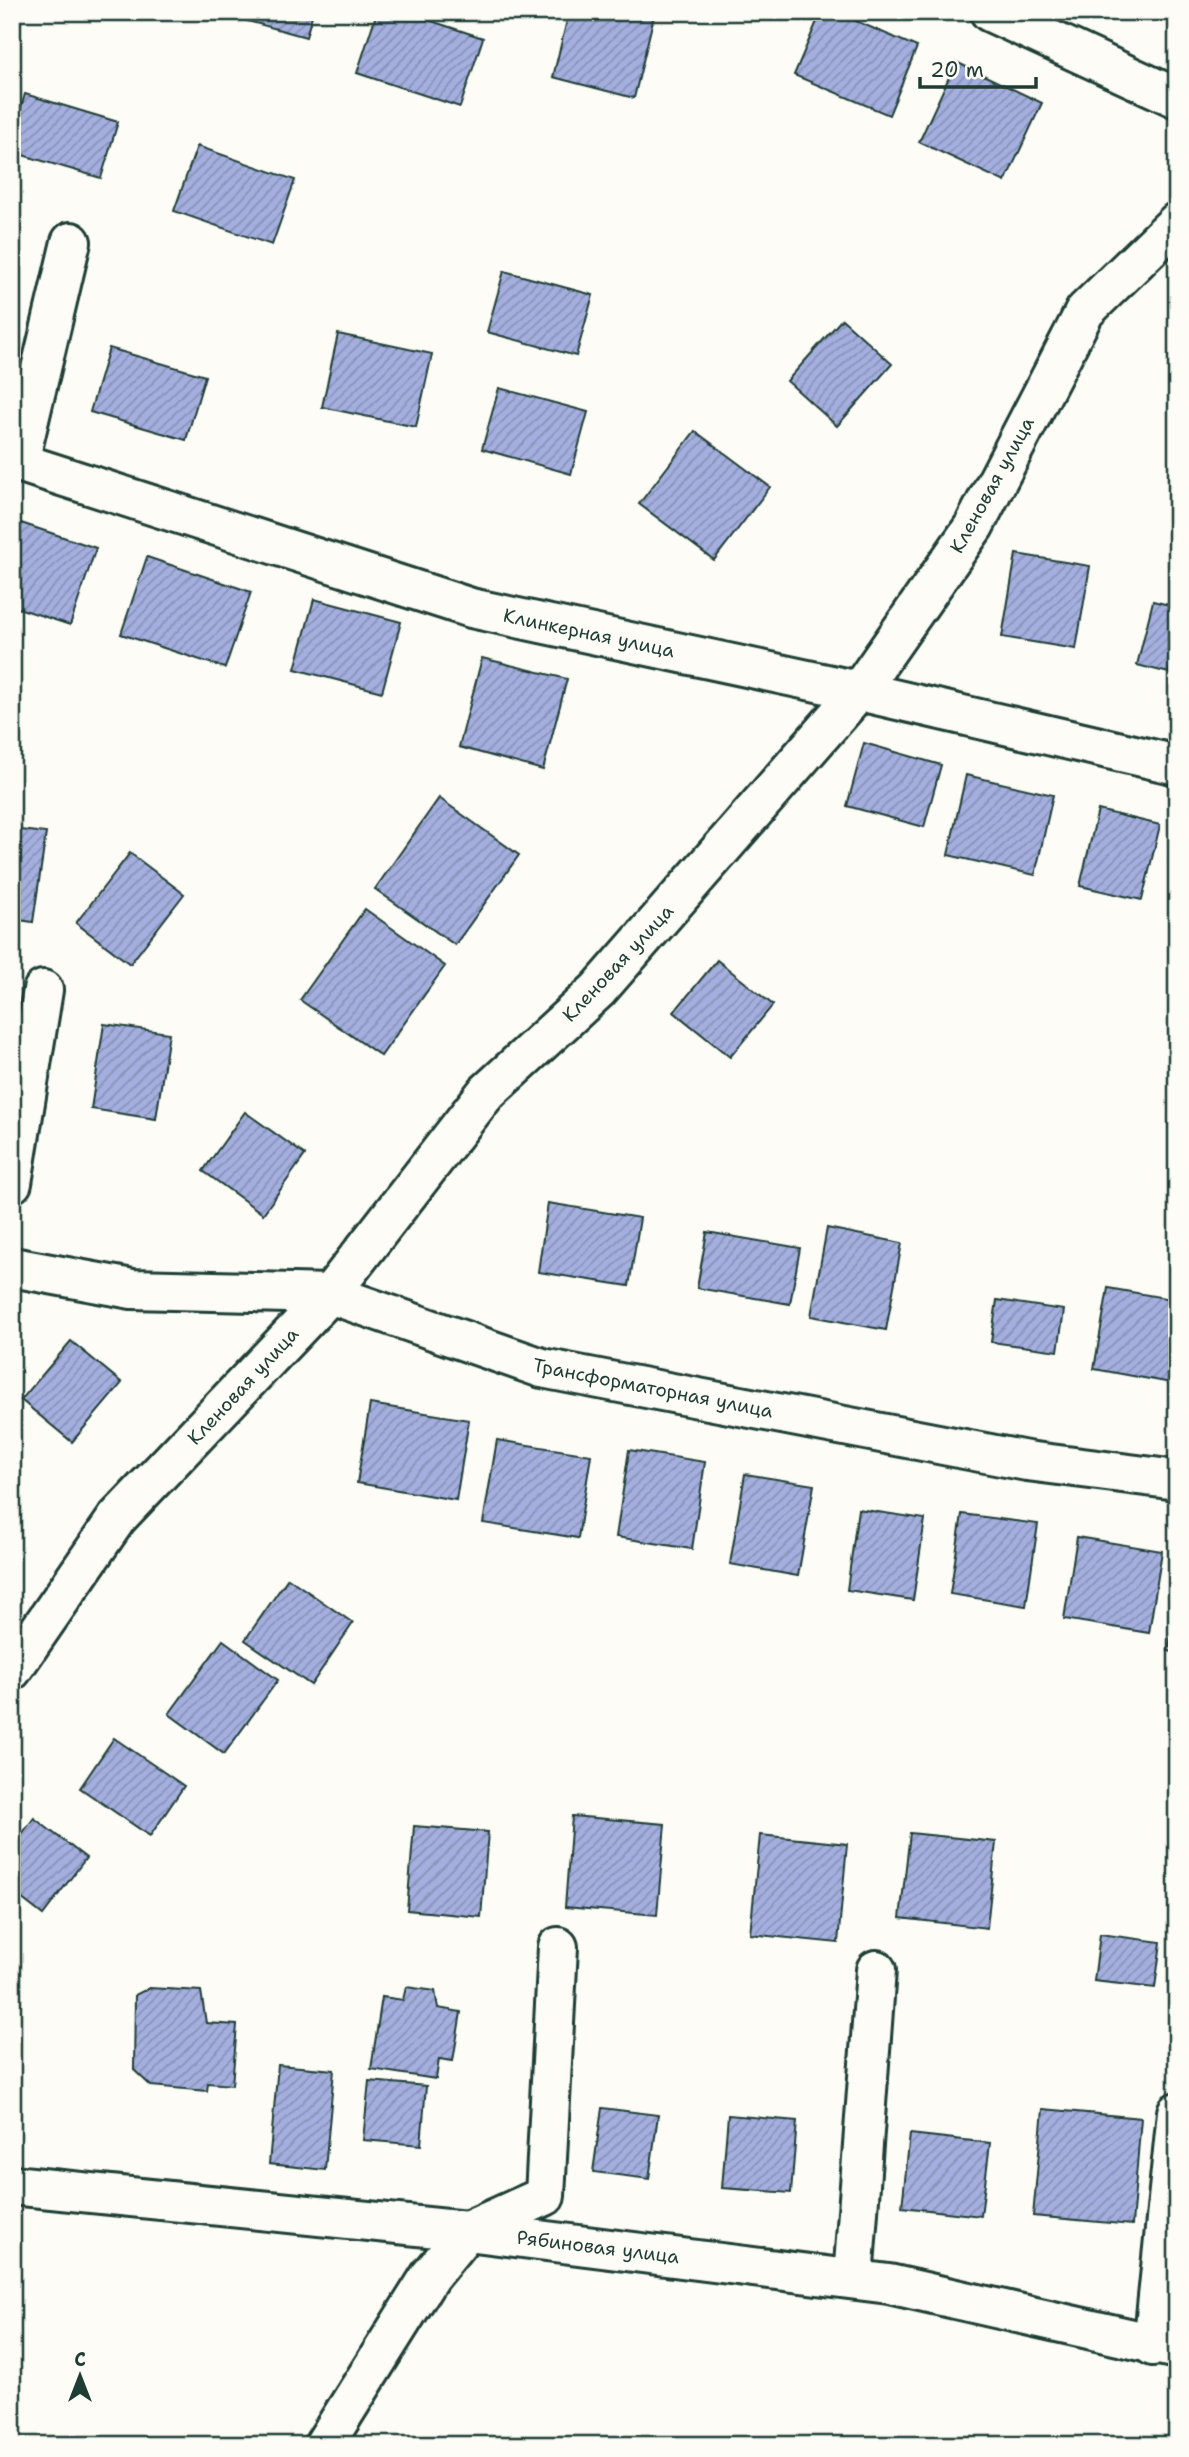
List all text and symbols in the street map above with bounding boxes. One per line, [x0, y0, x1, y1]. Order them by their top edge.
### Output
scale bar [920, 46, 1035, 90]
text: 20 m [930, 56, 984, 84]
street label: Кленовая улица [944, 412, 1040, 558]
street label: Клинкерная улица [501, 603, 677, 663]
street label: Кленовая улица [557, 899, 679, 1027]
street label: Кленовая улица [182, 1322, 304, 1450]
street label: Трансформаторная улица [531, 1352, 775, 1424]
street label: Рябиновая улица [515, 2225, 681, 2269]
north arrow [46, 2342, 116, 2412]
text: С [74, 2347, 86, 2372]

